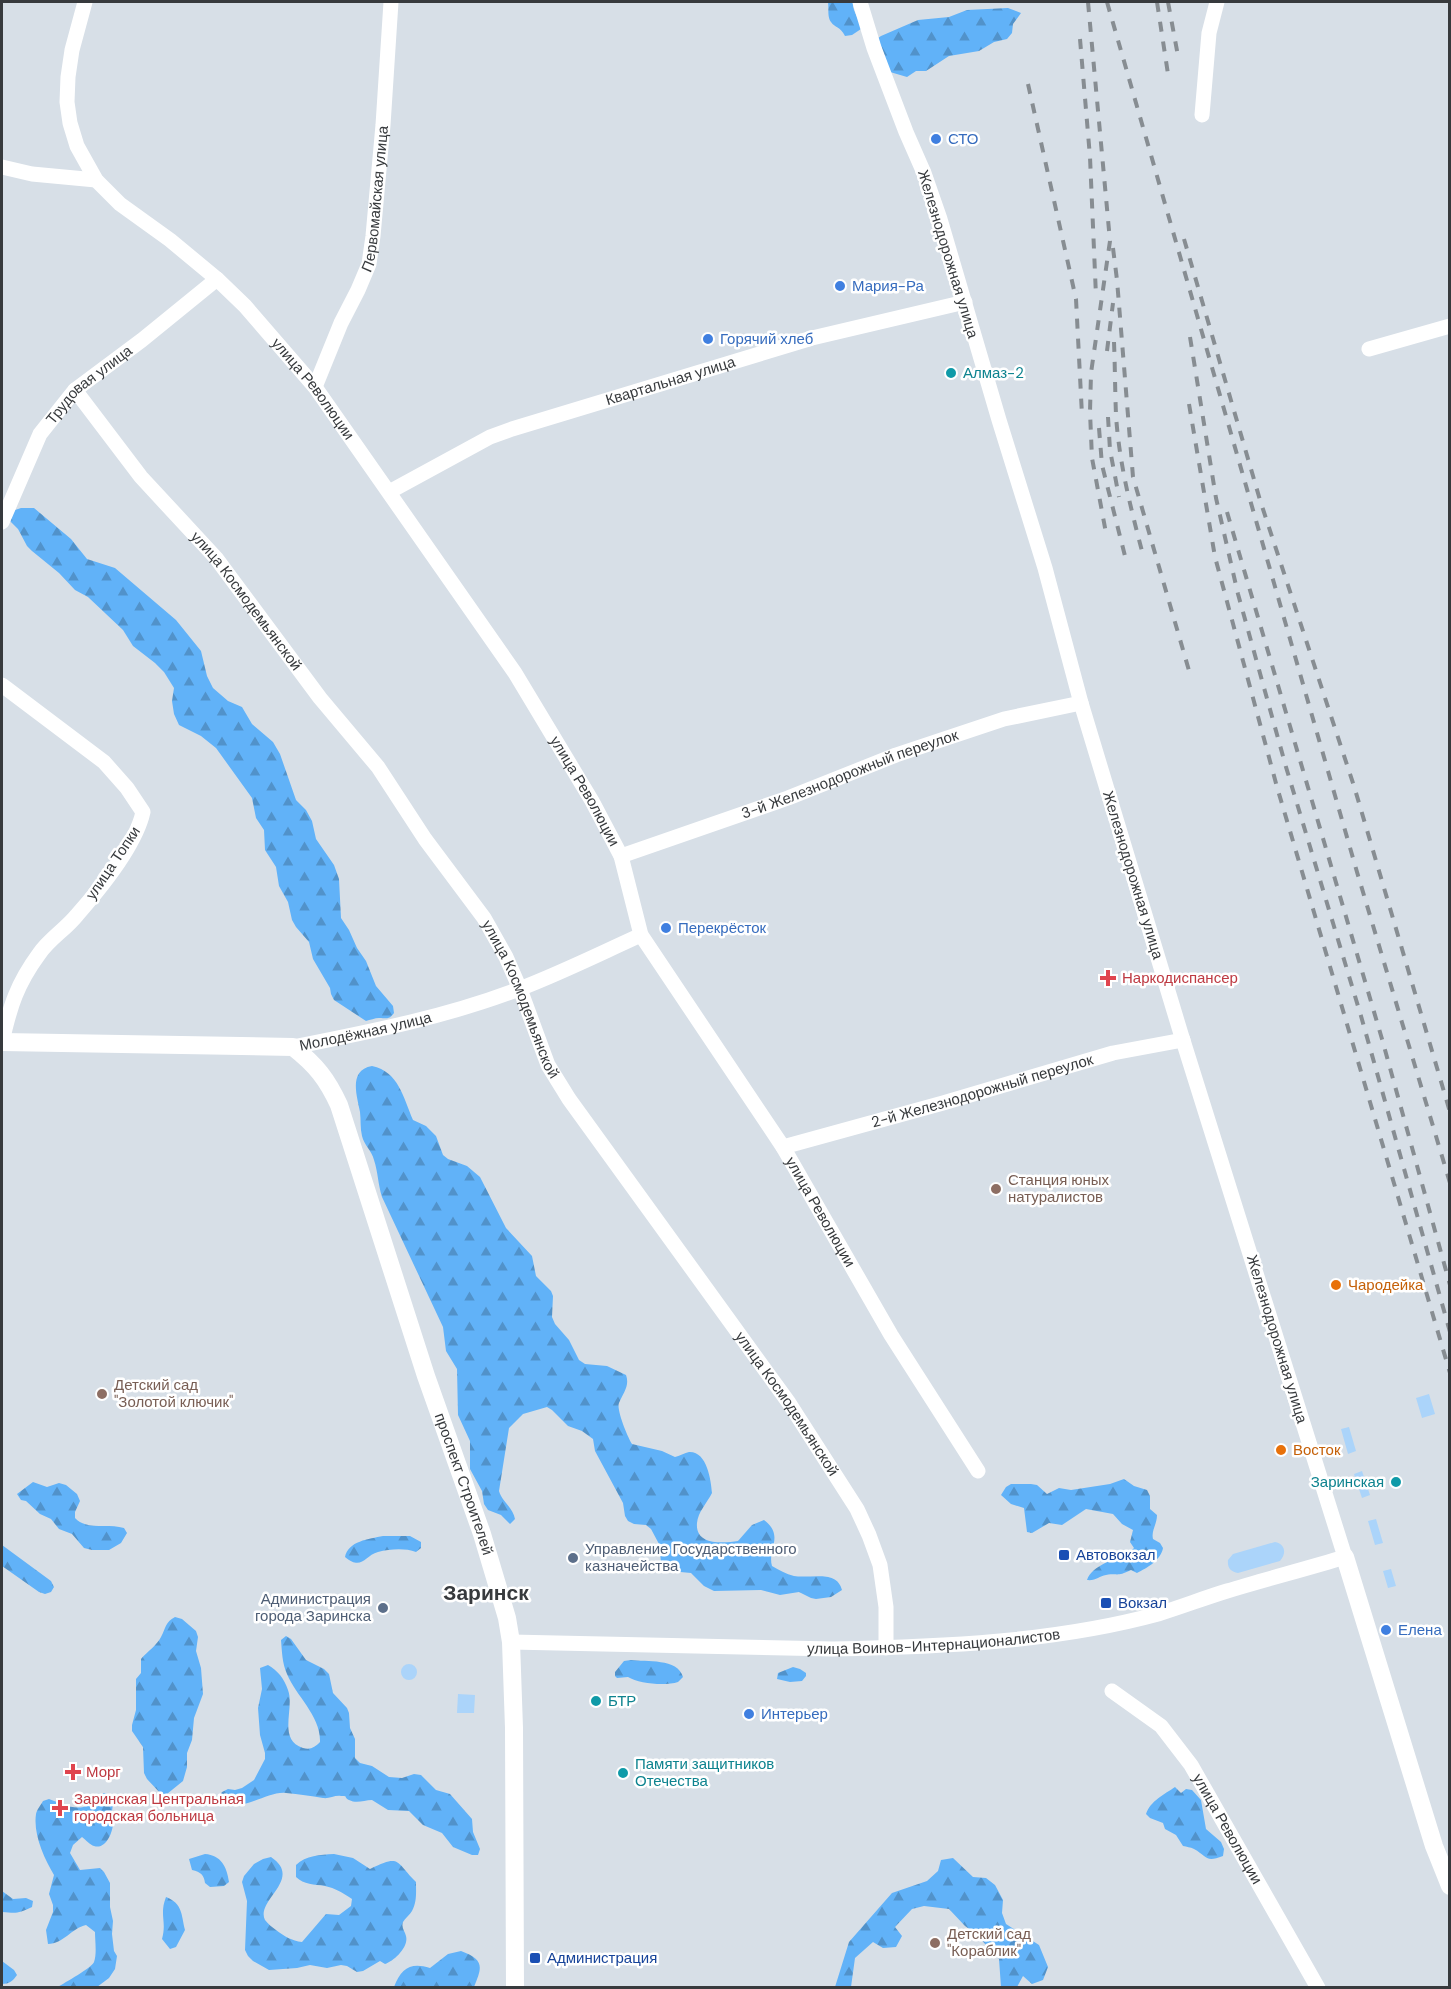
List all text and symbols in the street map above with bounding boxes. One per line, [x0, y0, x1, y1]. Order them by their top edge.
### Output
street label: Первомайская улица [357, 124, 393, 275]
place label: СТО [948, 129, 979, 149]
marker: СТО [929, 132, 943, 146]
street label: Железнодорожная улица [913, 167, 983, 341]
place label: Мария-Ра [852, 276, 924, 296]
marker: Мария-Ра [833, 279, 847, 293]
place label: Горячий хлеб [720, 329, 813, 349]
marker: Горячий хлеб [701, 332, 715, 346]
street label: улица Революции [267, 334, 359, 444]
street label: Трудовая улица [42, 340, 137, 428]
street label: Квартальная улица [603, 352, 738, 410]
place label: Алмаз-2 [963, 363, 1024, 383]
marker: Алмаз-2 [944, 366, 958, 380]
street label: улица Космодемьянской [186, 527, 306, 675]
street label: 3-й Железнодорожный переулок [739, 725, 961, 823]
street label: улица Революции [545, 732, 624, 850]
street label: Железнодорожная улица [1098, 788, 1168, 962]
street label: улица Топки [81, 822, 145, 904]
street label: улица Космодемьянской [477, 916, 564, 1082]
place label: Перекрёсток [678, 918, 767, 938]
marker: Перекрёсток [659, 921, 673, 935]
place label: Наркодиспансер [1122, 968, 1238, 988]
marker: Наркодиспансер [1099, 969, 1117, 987]
street label: Молодёжная улица [298, 1007, 434, 1056]
street label: 2-й Железнодорожный переулок [869, 1049, 1096, 1132]
street label: улица Революции [781, 1153, 860, 1271]
place label: Станция юных натуралистов [1008, 1170, 1110, 1207]
marker: Станция юных натуралистов [989, 1182, 1003, 1196]
street label: Железнодорожная улица [1242, 1252, 1312, 1426]
place label: Чародейка [1348, 1275, 1424, 1295]
marker: Чародейка [1329, 1278, 1343, 1292]
street label: улица Космодемьянской [730, 1327, 843, 1480]
place label: Детский сад "Золотой ключик" [114, 1375, 233, 1412]
marker: Детский сад "Золотой ключик" [95, 1387, 109, 1401]
street label: проспект Строителей [430, 1410, 498, 1557]
place label: Восток [1293, 1440, 1341, 1460]
marker: Восток [1274, 1443, 1288, 1457]
place label: Заринская [1311, 1472, 1384, 1492]
marker: Заринская [1389, 1475, 1403, 1489]
place label: Управление Государственного казначейства [585, 1539, 797, 1576]
place label: Автовокзал [1076, 1545, 1156, 1565]
marker: Автовокзал [1057, 1548, 1071, 1562]
marker: Управление Государственного казначейства [566, 1551, 580, 1565]
district label: Заринск [443, 1579, 529, 1607]
place label: Администрация города Заринска [255, 1589, 372, 1626]
place label: Вокзал [1118, 1593, 1167, 1613]
marker: Вокзал [1099, 1596, 1113, 1610]
marker: Администрация города Заринска [376, 1601, 390, 1615]
place label: Елена [1398, 1620, 1442, 1640]
marker: Елена [1379, 1623, 1393, 1637]
street label: улица Воинов-Интернационалистов [807, 1624, 1061, 1659]
place label: БТР [608, 1691, 636, 1711]
marker: БТР [589, 1694, 603, 1708]
place label: Интерьер [761, 1704, 828, 1724]
marker: Интерьер [742, 1707, 756, 1721]
place label: Памяти защитников Отечества [635, 1754, 774, 1791]
place label: Морг [86, 1762, 121, 1782]
marker: Морг [64, 1763, 82, 1781]
marker: Памяти защитников Отечества [616, 1766, 630, 1780]
street label: улица Революции [1188, 1770, 1267, 1888]
place label: Заринская Центральная городская больница [74, 1789, 244, 1826]
marker: Заринская Центральная городская больница [51, 1799, 69, 1817]
place label: Детский сад "Кораблик" [947, 1924, 1031, 1961]
marker: Детский сад "Кораблик" [928, 1936, 942, 1950]
place label: Администрация [547, 1948, 657, 1968]
marker: Администрация [528, 1951, 542, 1965]

